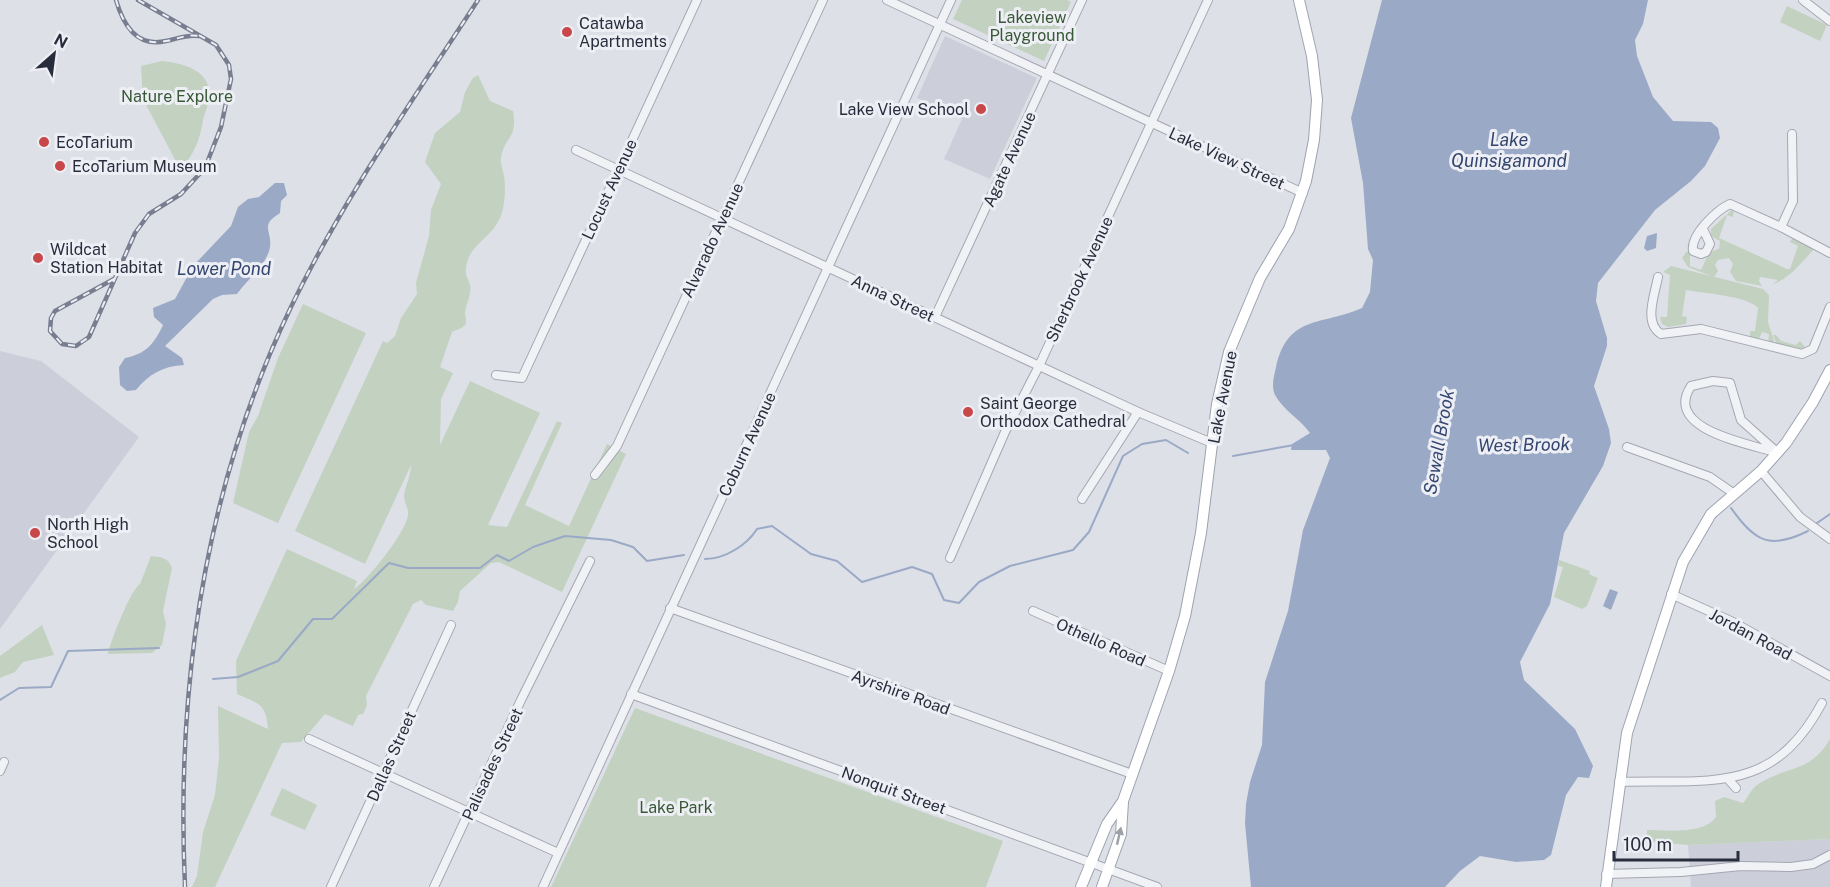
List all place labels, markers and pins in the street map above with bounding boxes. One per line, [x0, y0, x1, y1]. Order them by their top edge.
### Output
place label: Catawba Apartments [579, 14, 667, 51]
marker: Catawba Apartments [560, 25, 574, 39]
place label: Lake View School [839, 100, 969, 119]
marker: Lake View School [974, 102, 988, 116]
place label: EcoTarium [56, 133, 133, 152]
marker: EcoTarium [37, 135, 51, 149]
place label: EcoTarium Museum [72, 157, 217, 176]
marker: EcoTarium Museum [53, 159, 67, 173]
place label: Wildcat Station Habitat [50, 240, 163, 277]
marker: Wildcat Station Habitat [31, 251, 45, 265]
place label: Saint George Orthodox Cathedral [980, 394, 1126, 431]
marker: Saint George Orthodox Cathedral [961, 405, 975, 419]
place label: North High School [47, 515, 129, 552]
marker: North High School [28, 526, 42, 540]

